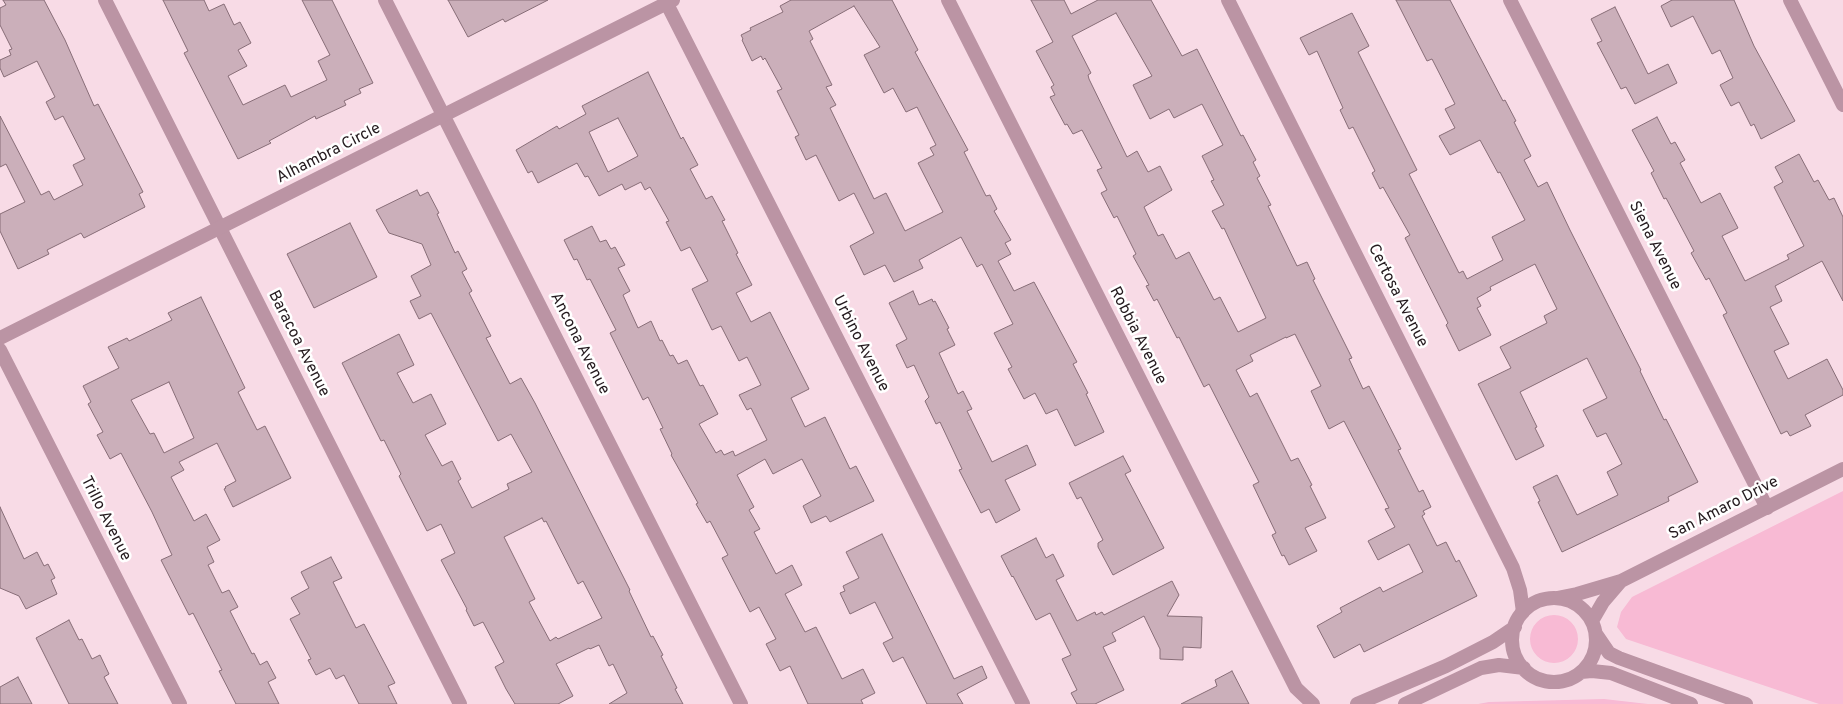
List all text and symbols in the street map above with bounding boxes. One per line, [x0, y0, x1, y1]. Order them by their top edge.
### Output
street label: Alhambra Circle [274, 119, 384, 189]
street label: Siena Avenue [1623, 198, 1685, 294]
street label: Certosa Avenue [1363, 241, 1431, 351]
street label: Robbia Avenue [1104, 284, 1170, 388]
street label: Baracoa Avenue [263, 288, 333, 400]
street label: Ancona Avenue [545, 290, 613, 398]
street label: Urbino Avenue [827, 293, 893, 395]
street label: Trillo Avenue [75, 473, 135, 565]
street label: San Amaro Drive [1666, 473, 1782, 545]

